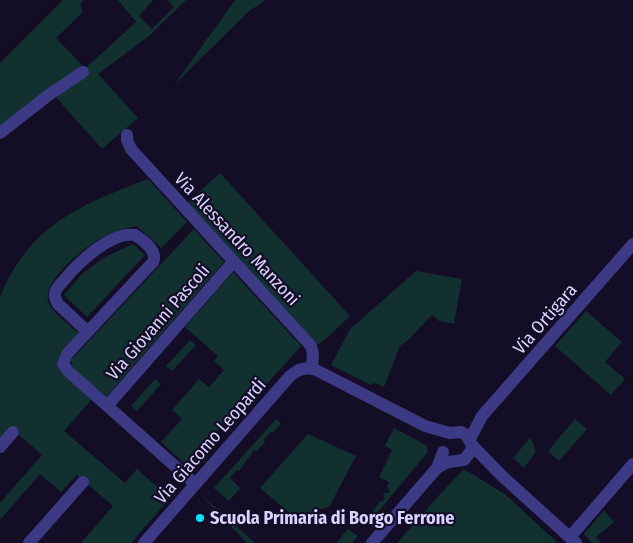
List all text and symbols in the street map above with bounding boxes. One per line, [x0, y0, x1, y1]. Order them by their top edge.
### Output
street label: Via Alessandro Manzoni [170, 168, 304, 310]
street label: Via Giovanni Pascoli [102, 260, 214, 384]
street label: Via Ortigara [508, 279, 582, 359]
street label: Via Giacomo Leopardi [150, 374, 270, 508]
place label: Scuola Primaria di Borgo Ferrone [210, 507, 454, 529]
marker: Scuola Primaria di Borgo Ferrone [194, 512, 206, 524]

